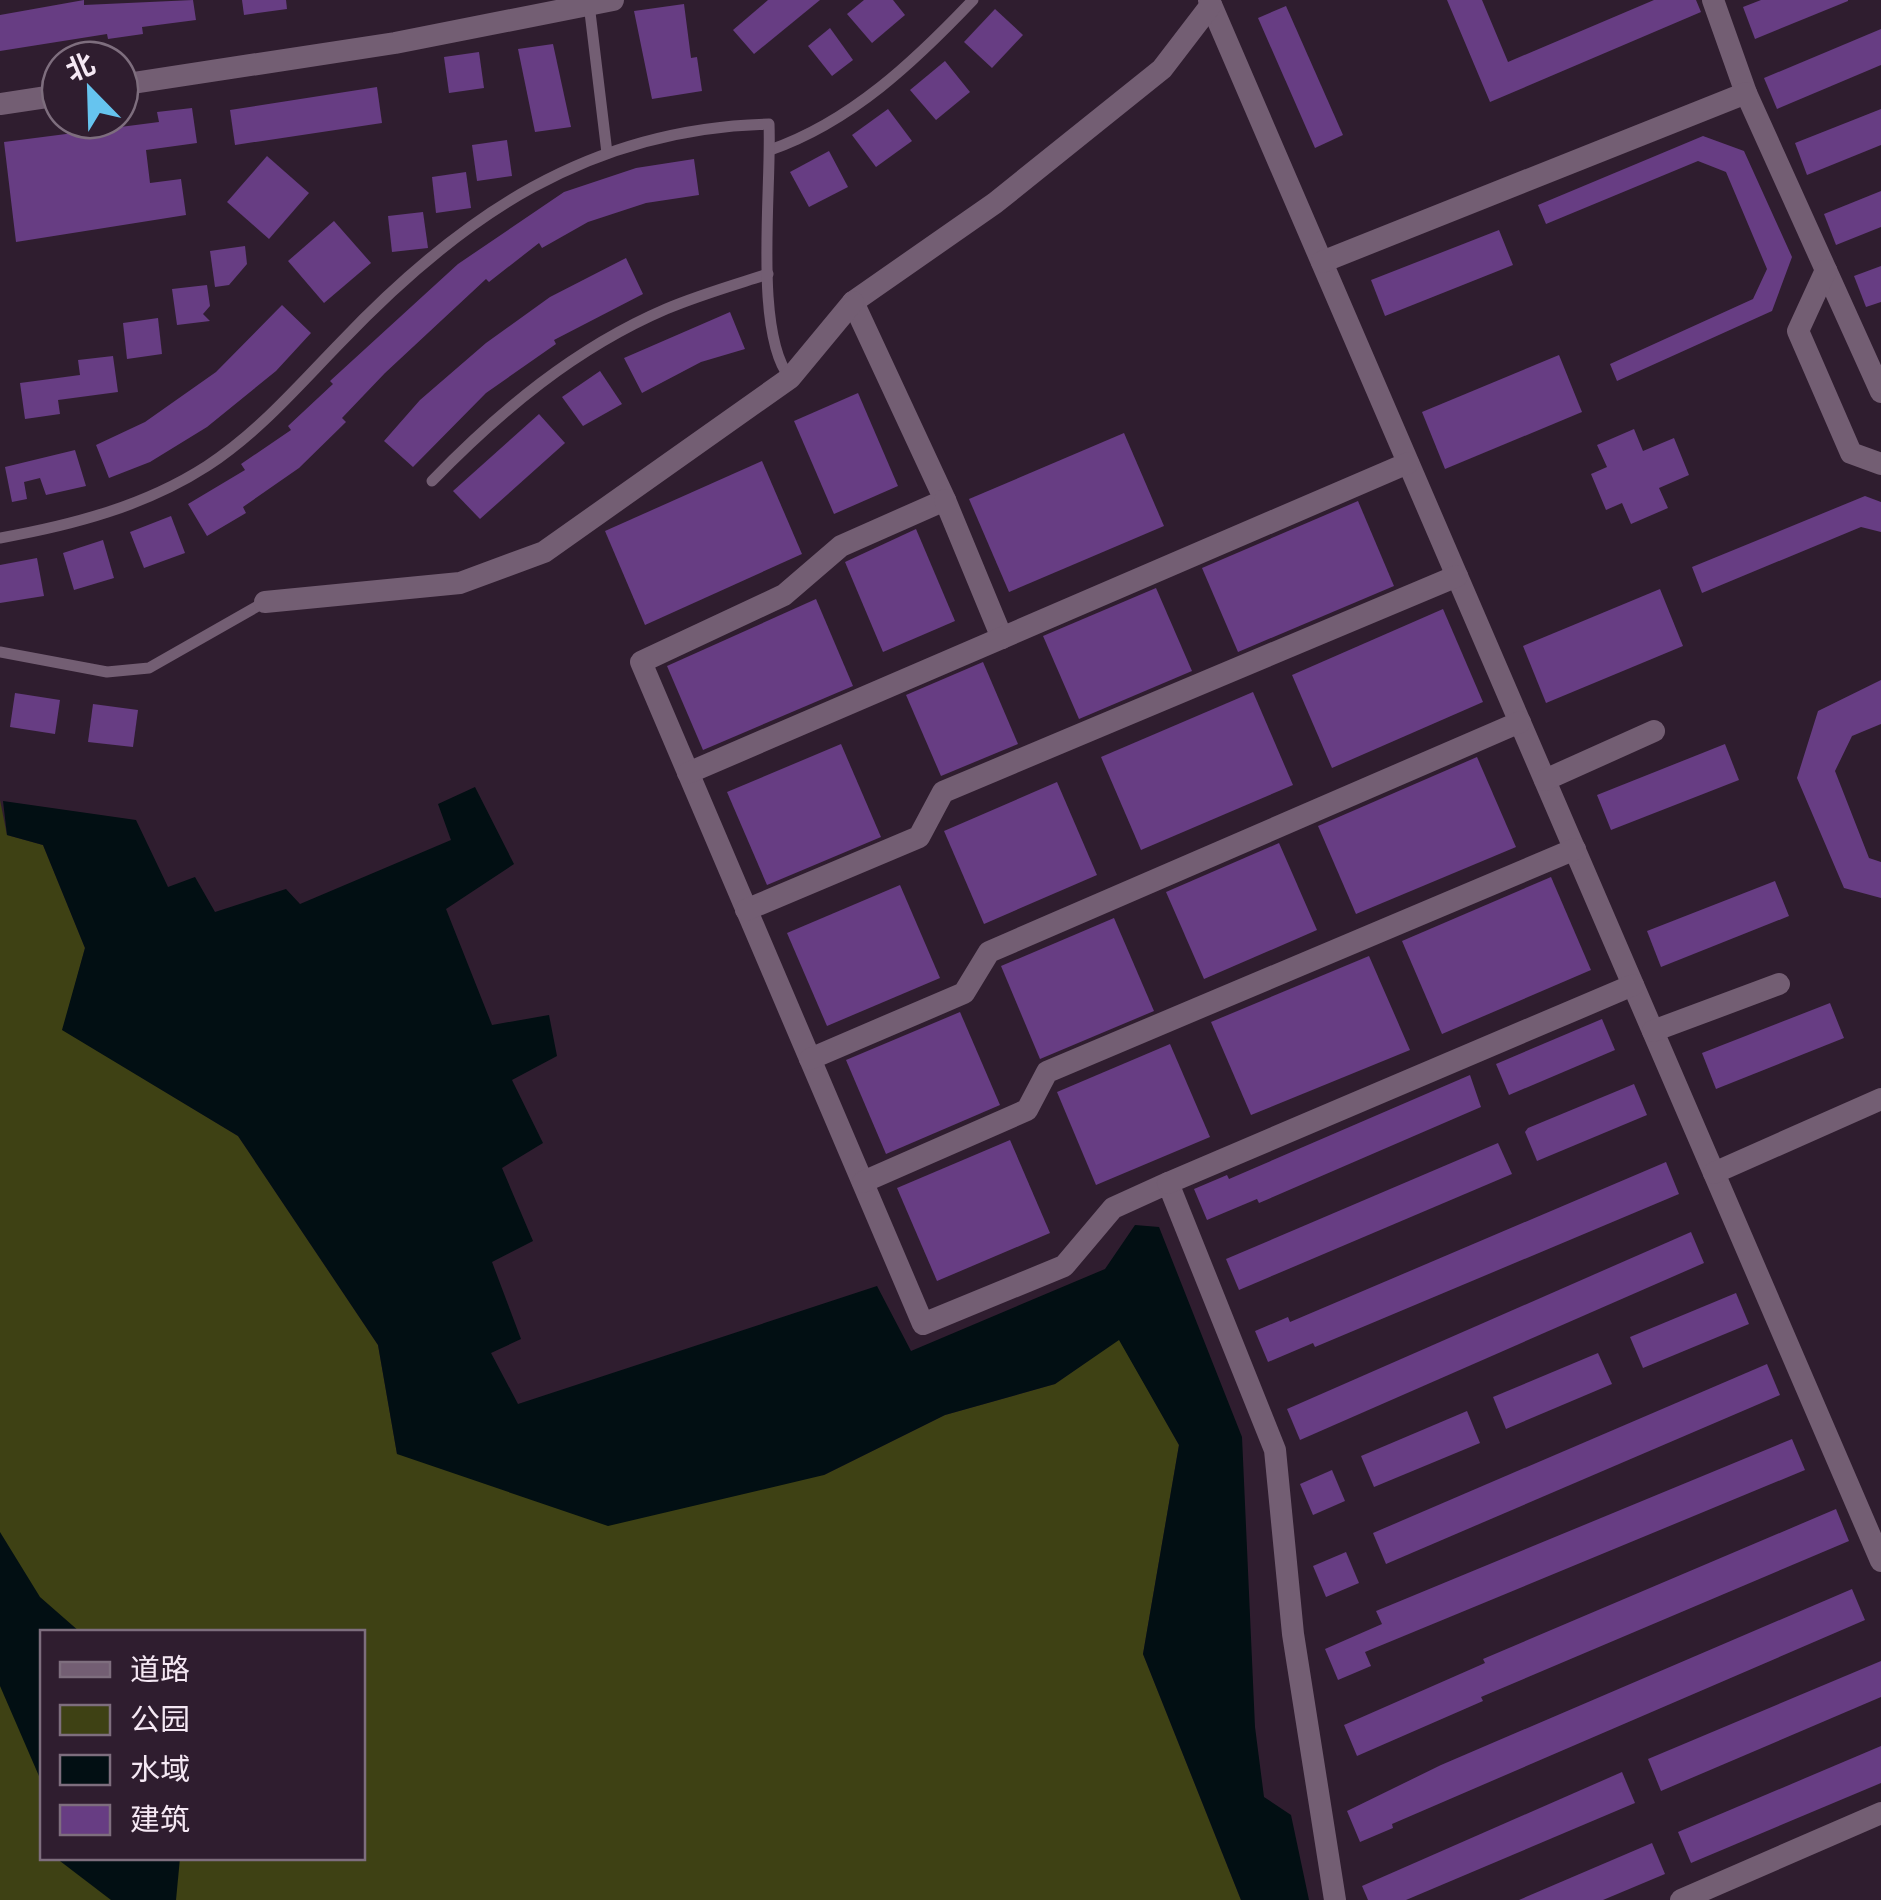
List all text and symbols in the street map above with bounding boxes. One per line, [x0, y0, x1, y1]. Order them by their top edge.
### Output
north arrow [40, 40, 140, 140]
text: 北 [60, 44, 100, 89]
legend [40, 1630, 365, 1860]
text: 道路 [130, 1649, 190, 1688]
text: 公园 [130, 1699, 190, 1738]
text: 水域 [130, 1749, 190, 1788]
text: 建筑 [130, 1799, 190, 1838]

